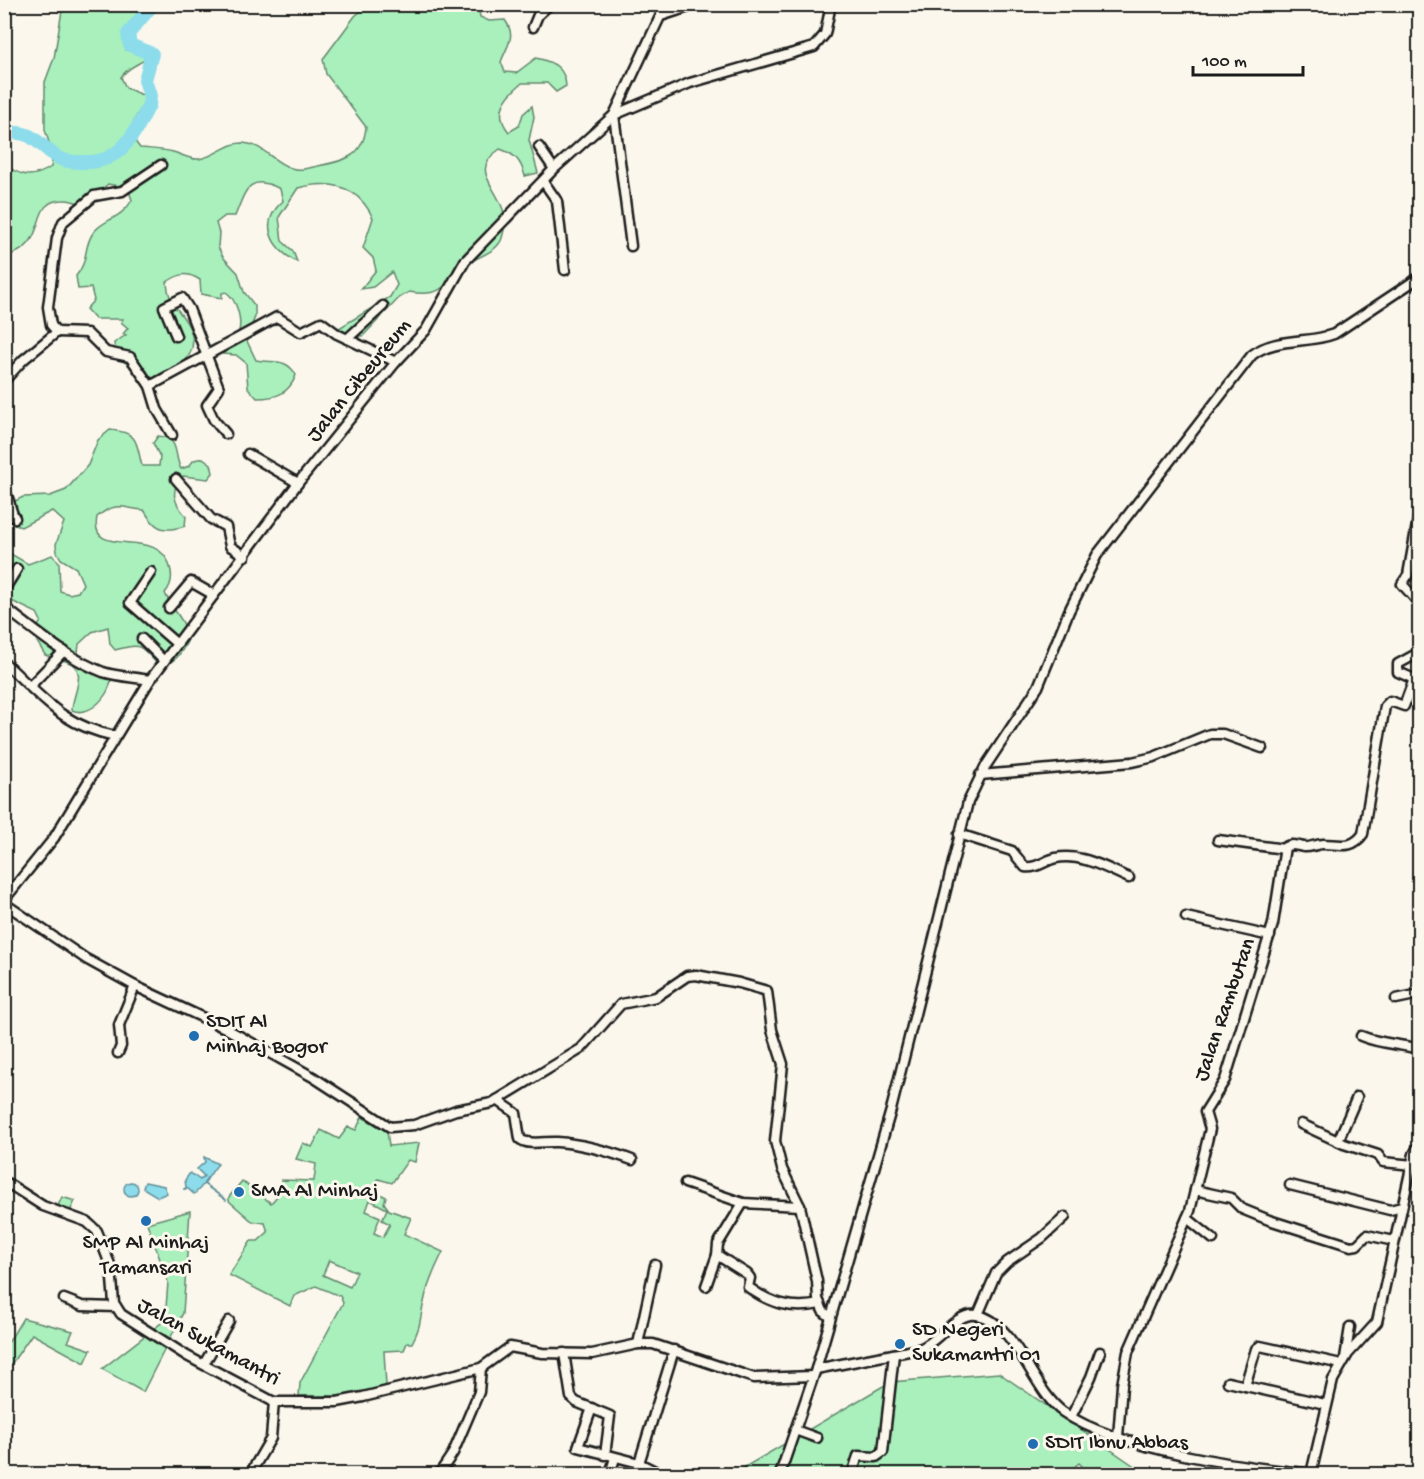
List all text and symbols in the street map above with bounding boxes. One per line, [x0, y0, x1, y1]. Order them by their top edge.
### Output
scale bar [1193, 39, 1302, 77]
text: 100 m [1201, 52, 1247, 73]
street label: Jalan Cibeureum [302, 314, 418, 448]
street label: Jalan Rambutan [1189, 935, 1263, 1085]
place label: SDIT Al Minhaj Bogor [206, 1010, 329, 1061]
marker: SDIT Al Minhaj Bogor [187, 1029, 201, 1043]
place label: SMA Al Minhaj [251, 1179, 379, 1205]
marker: SMA Al Minhaj [232, 1185, 246, 1199]
marker: SMP Al Minhaj Tamansari [139, 1214, 153, 1228]
place label: SMP Al Minhaj Tamansari [83, 1231, 209, 1282]
street label: Jalan Sukamantri [132, 1293, 284, 1393]
place label: SD Negeri Sukamantri 01 [912, 1318, 1041, 1369]
marker: SD Negeri Sukamantri 01 [893, 1337, 907, 1351]
place label: SDIT Ibnu Abbas [1045, 1431, 1189, 1457]
marker: SDIT Ibnu Abbas [1026, 1437, 1040, 1451]

